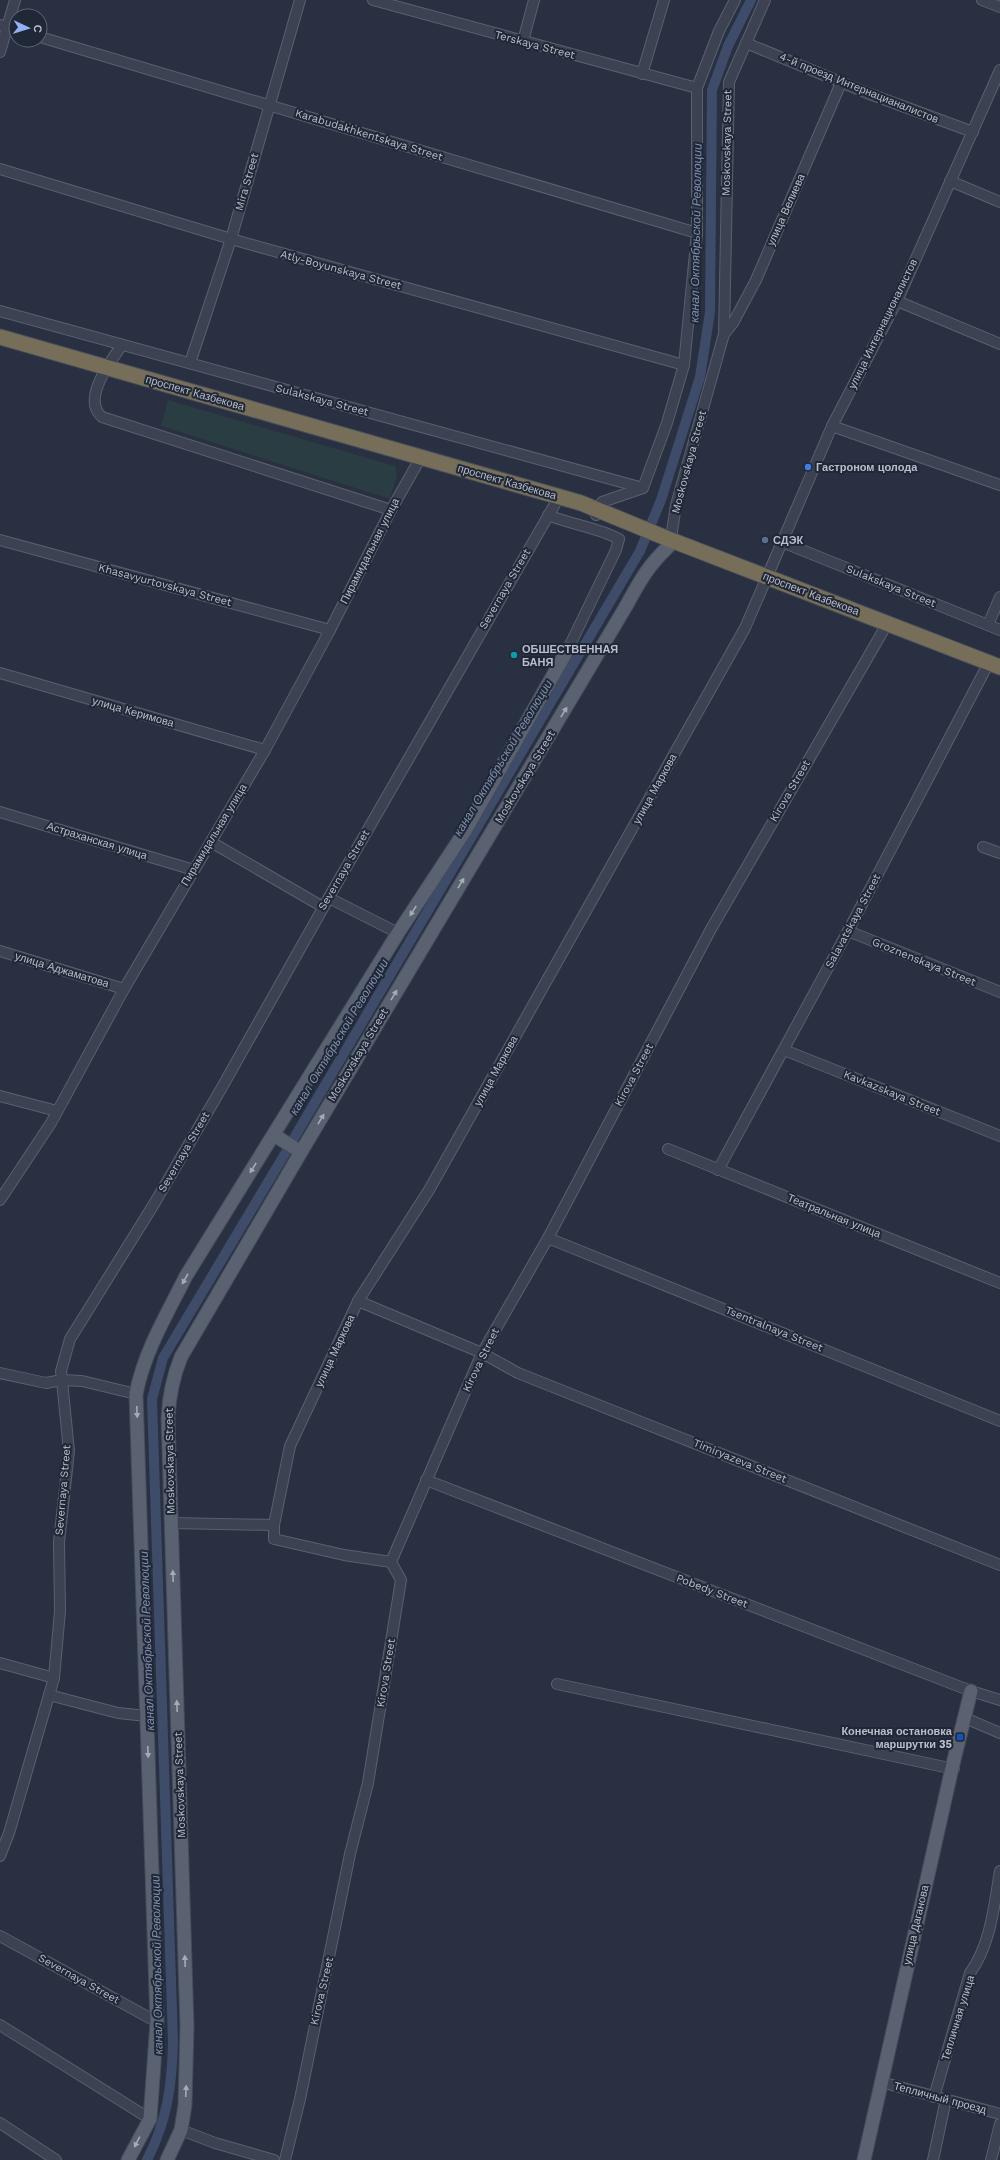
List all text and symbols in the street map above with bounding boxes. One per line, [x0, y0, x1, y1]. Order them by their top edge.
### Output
north arrow [8, 8, 48, 48]
text: С [31, 24, 44, 33]
street label: Terskaya Street [494, 28, 577, 62]
street label: 4-й проезд Интернацианалистов [778, 50, 941, 126]
street label: Moskovskaya Street [720, 89, 734, 196]
street label: Karabudakhkentskaya Street [294, 106, 445, 164]
water label: канал Октябрьской Революции [687, 143, 705, 323]
street label: Mira Street [233, 151, 262, 212]
street label: улица Велиева [764, 171, 808, 248]
street label: Atly-Boyunskaya Street [279, 248, 403, 293]
street label: улица Интернационалистов [846, 257, 920, 391]
street label: проспект Казбекова [144, 373, 247, 414]
street label: Sulakskaya Street [274, 381, 370, 419]
street label: Moskovskaya Street [669, 409, 709, 515]
place label: Гастроном цолода [816, 461, 918, 474]
street label: проспект Казбекова [456, 462, 559, 503]
marker: Гастроном цолода [803, 462, 813, 472]
street label: Пирамидальная улица [338, 495, 403, 606]
place label: СДЭК [773, 534, 803, 547]
marker: СДЭК [760, 535, 770, 545]
street label: Severnaya Street [477, 546, 534, 632]
street label: Khasavyurtovskaya Street [97, 561, 233, 609]
street label: Sulakskaya Street [844, 562, 938, 610]
street label: проспект Казбекова [761, 570, 862, 619]
place label: ОБШЕСТВЕННАЯ БАНЯ [522, 643, 618, 669]
marker: ОБШЕСТВЕННАЯ БАНЯ [509, 650, 519, 660]
water label: канал Октябрьской Революции [451, 677, 555, 839]
street label: улица Керимова [91, 694, 176, 730]
one-way arrow [560, 706, 567, 718]
street label: Moskovskaya Street [492, 728, 558, 826]
street label: улица Маркова [630, 751, 680, 826]
street label: Kirova Street [767, 757, 813, 824]
street label: Пирамидальная улица [178, 781, 250, 888]
street label: Астраханская улица [45, 820, 150, 863]
street label: Severnaya Street [316, 827, 373, 913]
street label: Salavatskaya Street [823, 871, 884, 970]
one-way arrow [458, 877, 465, 889]
one-way arrow [409, 905, 416, 917]
street label: Groznenskaya Street [870, 935, 978, 989]
street label: улица Аджаматова [13, 950, 111, 991]
water label: канал Октябрьской Революции [287, 956, 391, 1118]
one-way arrow [391, 989, 398, 1001]
street label: Moskovskaya Street [325, 1006, 391, 1104]
street label: улица Маркова [471, 1033, 521, 1108]
street label: Kirova Street [612, 1041, 656, 1109]
street label: Kavkazskaya Street [842, 1068, 943, 1119]
street label: Severnaya Street [156, 1109, 213, 1195]
one-way arrow [317, 1113, 324, 1125]
one-way arrow [250, 1162, 257, 1174]
street label: Театральная улица [785, 1191, 883, 1241]
one-way arrow [182, 1273, 188, 1285]
street label: Tsentralnaya Street [723, 1303, 825, 1355]
street label: улица Маркова [313, 1312, 358, 1389]
street label: Kirova Street [460, 1326, 502, 1394]
one-way arrow [133, 1406, 140, 1418]
street label: Moskovskaya Street [163, 1407, 177, 1514]
street label: Timiryazeva Street [691, 1436, 789, 1486]
street label: Severnaya Street [53, 1444, 73, 1536]
water label: канал Октябрьской Революции [137, 1551, 157, 1731]
one-way arrow [170, 1569, 176, 1582]
street label: Pobedy Street [674, 1571, 750, 1611]
street label: Kirova Street [374, 1637, 398, 1708]
one-way arrow [174, 1700, 181, 1712]
place label: Конечная остановка маршрутки 35 [841, 1725, 953, 1751]
street label: Moskovskaya Street [172, 1731, 188, 1838]
marker: Конечная остановка маршрутки 35 [955, 1732, 965, 1742]
one-way arrow [145, 1746, 152, 1758]
water label: канал Октябрьской Революции [148, 1875, 166, 2055]
street label: улица Даганова [901, 1883, 932, 1966]
street label: Severnaya Street [36, 1951, 122, 2007]
one-way arrow [182, 1955, 189, 1967]
street label: Kirova Street [308, 1955, 336, 2026]
street label: Тепличная улица [939, 1973, 977, 2062]
street label: Тепличный проезд [892, 2079, 988, 2117]
one-way arrow [183, 2084, 189, 2097]
one-way arrow [134, 2136, 141, 2148]

